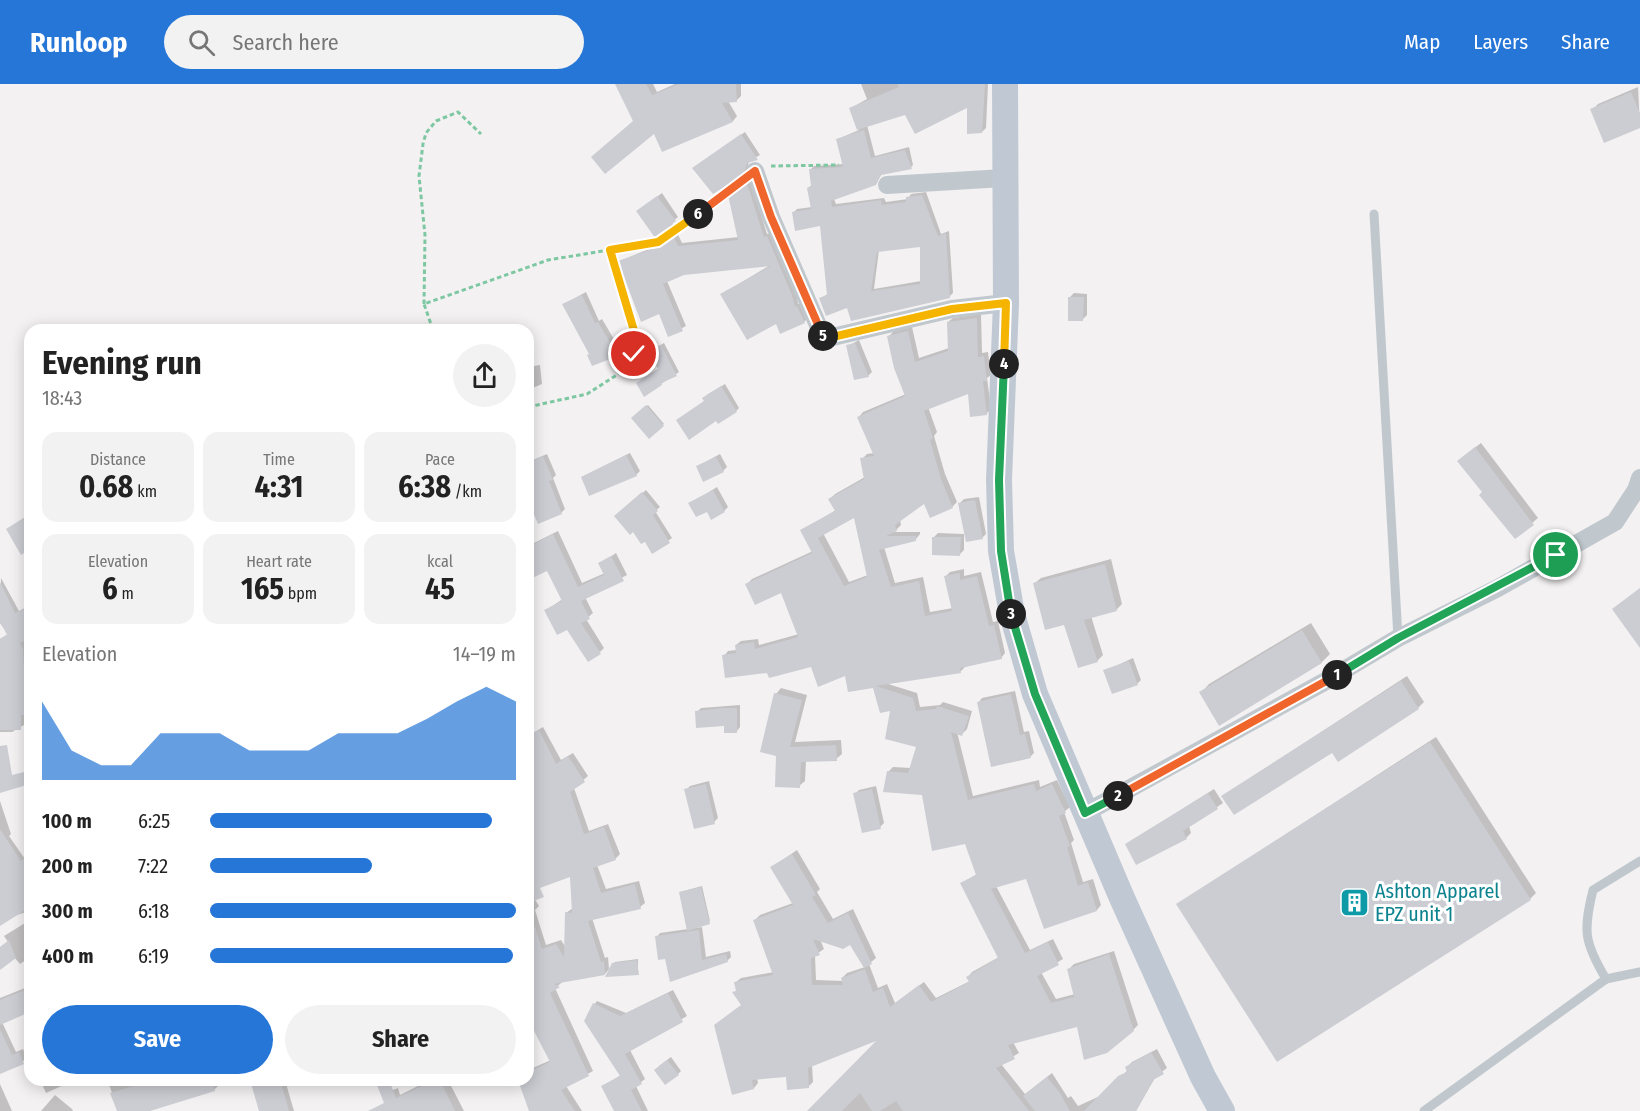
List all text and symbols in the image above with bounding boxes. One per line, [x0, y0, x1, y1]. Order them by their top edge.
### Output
search box [164, 15, 584, 69]
text: Runloop [30, 26, 128, 59]
icon: search [185, 26, 218, 59]
text: Search here [233, 29, 339, 56]
text: Map [1404, 29, 1440, 55]
text: Layers [1473, 29, 1528, 55]
text: Share [1561, 29, 1610, 55]
pin: 6 [683, 199, 713, 229]
text: 6 [694, 204, 702, 223]
pin: 5 [808, 321, 838, 351]
text: 5 [819, 326, 827, 345]
pin [608, 328, 659, 379]
icon: check [617, 337, 650, 370]
text: Evening run [42, 343, 202, 383]
button: share [453, 344, 516, 407]
pin: 4 [989, 349, 1019, 379]
text: 4 [1000, 354, 1008, 373]
text: 18:43 [42, 386, 82, 410]
text: Distance [90, 450, 146, 469]
text: Time [263, 450, 295, 469]
text: Pace [425, 450, 455, 469]
text: 0.68 [79, 469, 133, 505]
text: 4:31 [254, 469, 304, 505]
text: 6:38 [398, 469, 451, 505]
text: km [133, 482, 157, 501]
text: /km [451, 482, 482, 501]
pin [1530, 529, 1581, 580]
icon: arrive [1539, 538, 1572, 571]
text: Elevation [88, 552, 148, 571]
text: Heart rate [246, 552, 312, 571]
text: kcal [427, 552, 453, 571]
text: 6 [102, 571, 118, 607]
text: 165 [241, 571, 284, 607]
text: 45 [425, 571, 455, 607]
text: m [118, 584, 134, 603]
text: bpm [284, 584, 317, 603]
pin: 3 [996, 599, 1026, 629]
text: 3 [1007, 604, 1015, 623]
text: Elevation [42, 642, 117, 666]
text: 14–19 m [453, 642, 516, 666]
pin: 1 [1322, 660, 1352, 690]
text: 1 [1334, 665, 1340, 684]
pin: 2 [1103, 781, 1133, 811]
text: 2 [1114, 786, 1122, 805]
text: 100 m [42, 809, 92, 833]
text: 6:25 [138, 809, 170, 833]
text: 200 m [42, 854, 93, 878]
text: 7:22 [138, 854, 168, 878]
place label: Ashton Apparel EPZ unit 1 [1375, 879, 1500, 926]
building icon: Ashton Apparel EPZ unit 1 [1338, 886, 1370, 918]
text: 300 m [42, 899, 93, 923]
text: 6:18 [138, 899, 169, 923]
text: 400 m [42, 944, 94, 968]
text: 6:19 [138, 944, 169, 968]
button: Save [42, 1005, 273, 1074]
button: Share [285, 1005, 516, 1074]

